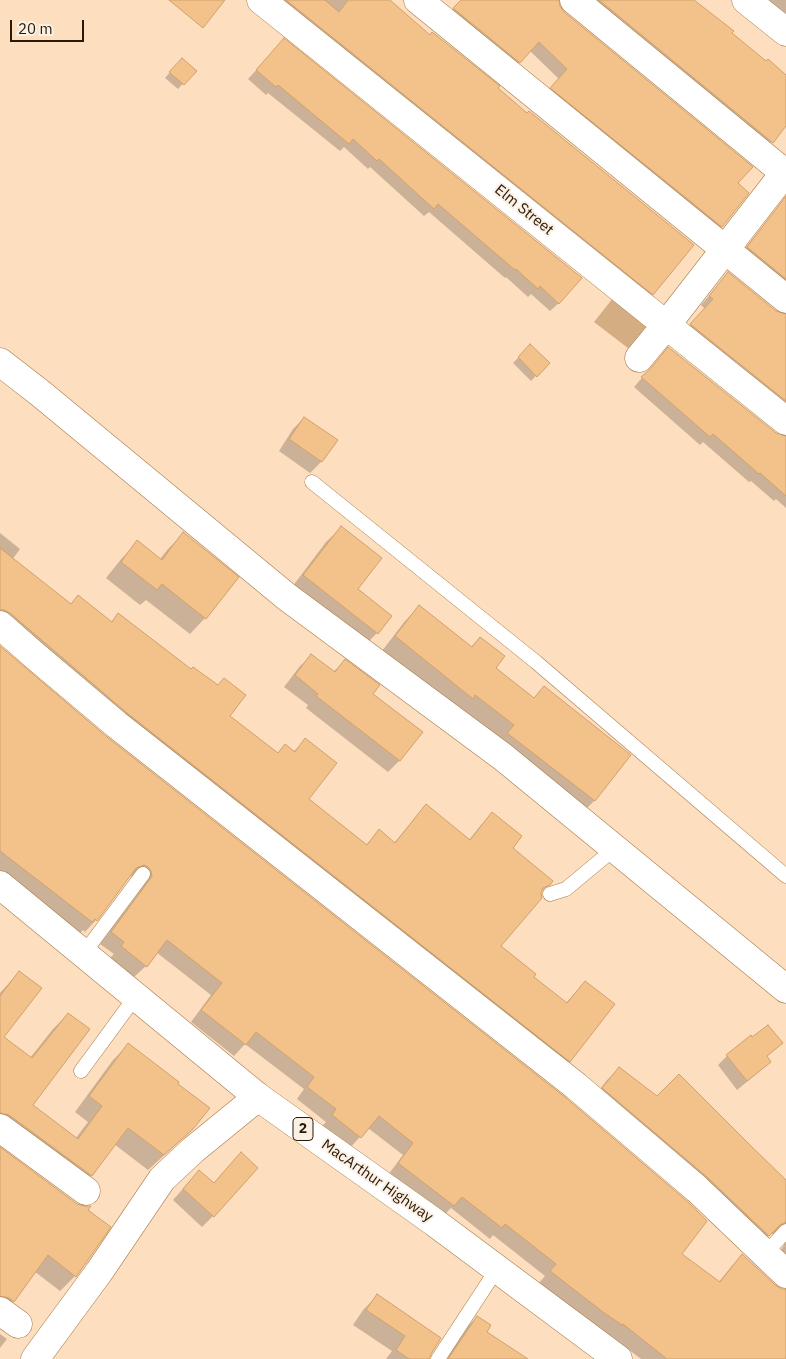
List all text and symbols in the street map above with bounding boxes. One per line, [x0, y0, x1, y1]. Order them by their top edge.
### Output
scale bar [12, 10, 86, 42]
text: 20 m [18, 19, 53, 38]
street label: Elm Street [491, 181, 557, 239]
road number: 2 [293, 1118, 313, 1140]
street label: MacArthur Highway [318, 1136, 436, 1226]

